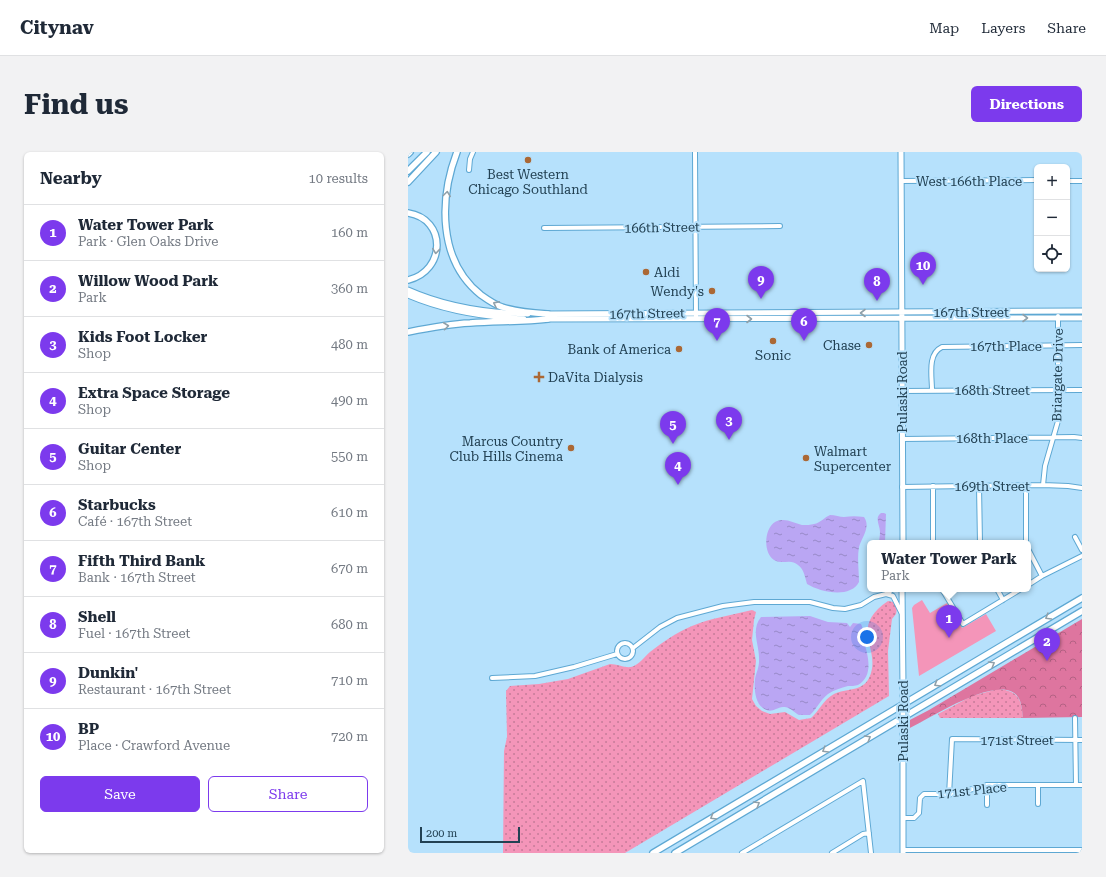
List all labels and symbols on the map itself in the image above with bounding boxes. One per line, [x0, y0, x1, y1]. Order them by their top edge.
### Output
marker: Best Western Chicago Southland [523, 155, 533, 165]
place label: Best Western Chicago Southland [468, 167, 589, 197]
street label: West 166th Place [916, 174, 1022, 189]
one-way arrow [442, 191, 451, 197]
street label: 166th Street [624, 219, 700, 236]
one-way arrow [431, 247, 440, 254]
pin: 10 [910, 252, 936, 285]
place label: Aldi [654, 265, 680, 280]
pin: 9 [748, 266, 774, 299]
marker: Aldi [641, 267, 651, 277]
pin: 8 [864, 268, 890, 301]
place label: Wendy's [651, 284, 704, 299]
marker: Wendy's [707, 286, 717, 296]
one-way arrow [493, 301, 500, 309]
street label: 167th Street [609, 305, 685, 322]
street label: 167th Street [933, 305, 1009, 320]
pin: 7 [704, 308, 730, 341]
pin: 6 [791, 308, 817, 341]
one-way arrow [860, 309, 866, 317]
one-way arrow [1022, 314, 1028, 322]
one-way arrow [746, 315, 752, 323]
one-way arrow [443, 321, 449, 330]
street label: Briargate Drive [1049, 328, 1066, 422]
marker: Sonic [768, 336, 778, 346]
place label: Chase [823, 338, 861, 353]
street label: 167th Place [970, 339, 1042, 354]
marker: Chase [864, 340, 874, 350]
place label: Bank of America [568, 342, 671, 357]
marker: Bank of America [674, 344, 684, 354]
place label: Sonic [755, 348, 791, 363]
street label: Pulaski Road [895, 351, 910, 433]
place label: DaVita Dialysis [548, 370, 643, 385]
marker: DaVita Dialysis [533, 371, 545, 383]
street label: 168th Street [954, 383, 1030, 398]
pin: 3 [716, 407, 742, 440]
pin: 5 [660, 411, 686, 444]
street label: 168th Place [956, 431, 1028, 446]
place label: Marcus Country Club Hills Cinema [449, 434, 563, 464]
marker: Marcus Country Club Hills Cinema [566, 443, 576, 453]
place label: Walmart Supercenter [814, 444, 892, 474]
pin: 4 [665, 452, 691, 485]
marker: Walmart Supercenter [801, 453, 811, 463]
street label: 169th Street [954, 479, 1030, 494]
pin: 1 [936, 605, 962, 638]
one-way arrow [1045, 613, 1052, 620]
your location [857, 627, 877, 647]
pin: 2 [1034, 628, 1060, 661]
one-way arrow [988, 662, 995, 669]
one-way arrow [934, 679, 941, 686]
street label: Pulaski Road [896, 680, 911, 762]
street label: 171st Street [980, 733, 1054, 748]
one-way arrow [864, 735, 871, 742]
one-way arrow [822, 746, 829, 753]
street label: 171st Place [937, 779, 1008, 802]
one-way arrow [753, 802, 760, 809]
one-way arrow [710, 812, 717, 819]
scale bar [420, 825, 520, 844]

